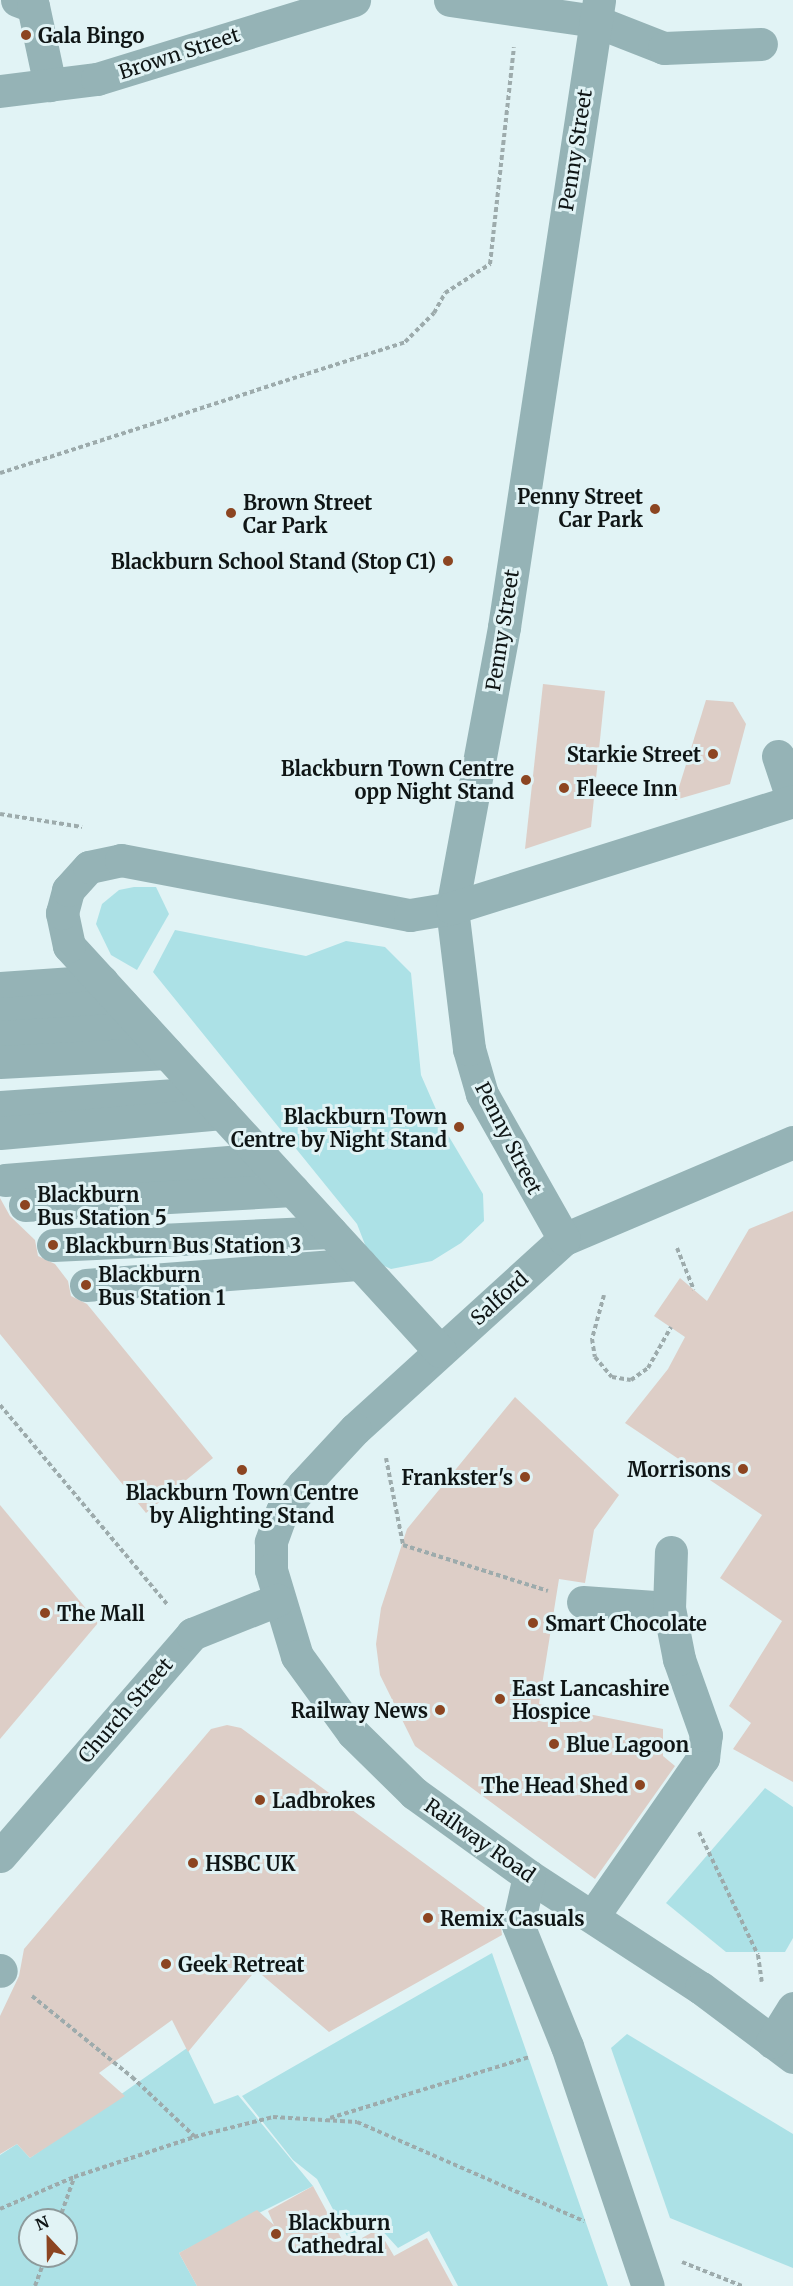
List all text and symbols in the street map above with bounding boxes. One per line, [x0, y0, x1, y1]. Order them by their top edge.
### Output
street label: Brown Street [115, 22, 243, 84]
place label: Gala Bingo [38, 23, 144, 47]
marker: Gala Bingo [19, 28, 33, 42]
street label: Penny Street [554, 88, 596, 212]
place label: Penny Street Car Park [517, 485, 643, 532]
place label: Brown Street Car Park [243, 490, 372, 537]
marker: Penny Street Car Park [648, 502, 662, 516]
marker: Brown Street Car Park [224, 506, 238, 520]
place label: Blackburn School Stand (Stop C1) [111, 549, 436, 573]
marker: Blackburn School Stand (Stop C1) [441, 554, 455, 568]
street label: Penny Street [481, 568, 523, 692]
place label: Starkie Street [567, 742, 701, 766]
marker: Starkie Street [706, 747, 720, 761]
place label: Blackburn Town Centre opp Night Stand [281, 756, 514, 803]
marker: Blackburn Town Centre opp Night Stand [519, 773, 533, 787]
place label: Fleece Inn [576, 776, 678, 800]
marker: Fleece Inn [557, 781, 571, 795]
street label: Penny Street [470, 1078, 548, 1198]
place label: Blackburn Town Centre by Night Stand [231, 1104, 447, 1151]
marker: Blackburn Town Centre by Night Stand [452, 1120, 466, 1134]
place label: Blackburn Bus Station 5 [37, 1182, 167, 1229]
marker: Blackburn Bus Station 5 [18, 1198, 32, 1212]
place label: Blackburn Bus Station 3 [65, 1233, 301, 1257]
marker: Blackburn Bus Station 3 [46, 1238, 60, 1252]
place label: Blackburn Bus Station 1 [98, 1262, 225, 1309]
street label: Salford [466, 1266, 532, 1330]
marker: Blackburn Bus Station 1 [79, 1278, 93, 1292]
place label: Morrisons [627, 1457, 731, 1481]
marker: Morrisons [736, 1462, 750, 1476]
marker: Blackburn Town Centre by Alighting Stand [235, 1463, 249, 1477]
place label: Frankster's [401, 1465, 513, 1489]
marker: Frankster's [518, 1470, 532, 1484]
place label: Blackburn Town Centre by Alighting Stand [125, 1480, 359, 1527]
place label: The Mall [57, 1601, 145, 1625]
marker: The Mall [38, 1606, 52, 1620]
place label: Smart Chocolate [545, 1611, 707, 1635]
marker: Smart Chocolate [526, 1616, 540, 1630]
street label: Church Street [73, 1652, 177, 1768]
place label: East Lancashire Hospice [512, 1676, 669, 1723]
marker: East Lancashire Hospice [493, 1692, 507, 1706]
place label: Railway News [291, 1698, 428, 1722]
marker: Railway News [433, 1703, 447, 1717]
place label: Blue Lagoon [566, 1732, 689, 1756]
marker: Blue Lagoon [547, 1737, 561, 1751]
place label: The Head Shed [481, 1773, 628, 1797]
marker: The Head Shed [633, 1778, 647, 1792]
place label: Ladbrokes [272, 1788, 376, 1812]
marker: Ladbrokes [253, 1793, 267, 1807]
street label: Railway Road [420, 1793, 540, 1887]
place label: HSBC UK [205, 1851, 295, 1875]
marker: HSBC UK [186, 1856, 200, 1870]
place label: Remix Casuals [440, 1906, 585, 1930]
marker: Remix Casuals [421, 1911, 435, 1925]
place label: Geek Retreat [178, 1952, 304, 1976]
marker: Geek Retreat [159, 1957, 173, 1971]
north arrow [18, 2208, 78, 2268]
place label: Blackburn Cathedral [288, 2210, 390, 2257]
text: N [32, 2212, 52, 2235]
marker: Blackburn Cathedral [269, 2227, 283, 2241]

